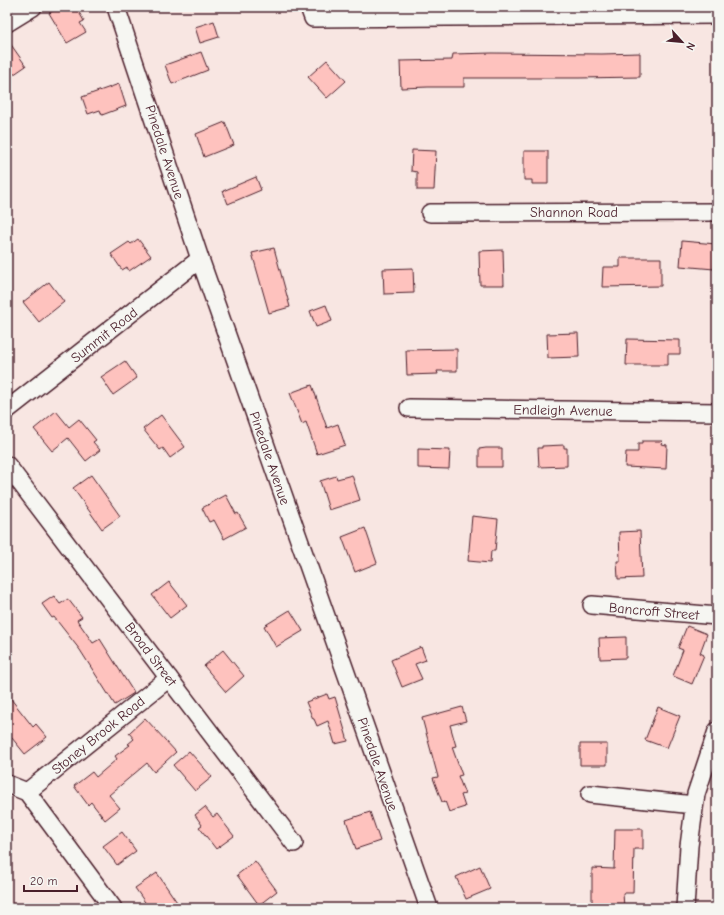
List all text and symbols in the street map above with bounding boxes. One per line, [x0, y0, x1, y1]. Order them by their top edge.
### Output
north arrow [662, 22, 702, 62]
text: N [683, 40, 698, 52]
street label: Pinedale Avenue [141, 103, 188, 201]
street label: Shannon Road [530, 204, 618, 221]
street label: Summit Road [68, 304, 141, 367]
street label: Endleigh Avenue [513, 401, 613, 420]
street label: Pinedale Avenue [246, 409, 293, 507]
street label: Bancroft Street [608, 599, 701, 624]
street label: Broad Street [121, 619, 181, 690]
street label: Stoney Brook Road [48, 693, 148, 778]
street label: Pinedale Avenue [354, 715, 401, 813]
scale bar [24, 867, 77, 893]
text: 20 m [30, 874, 58, 888]

